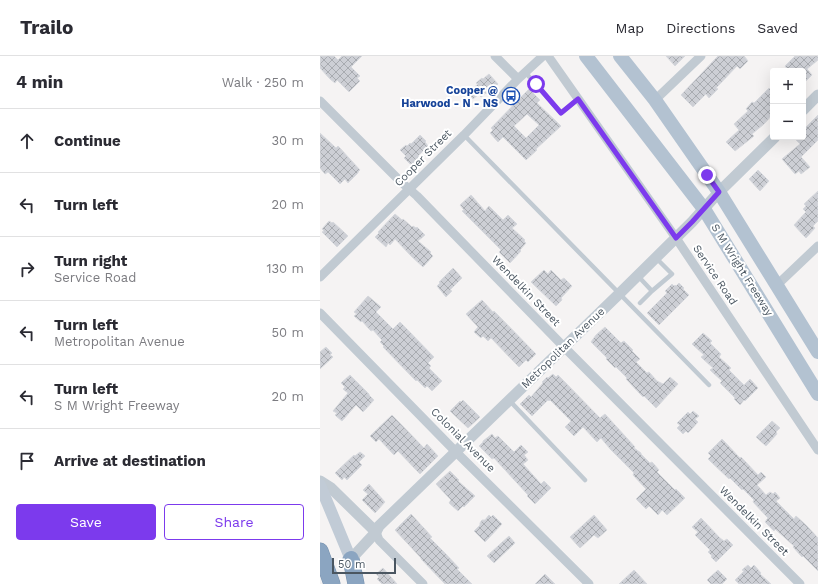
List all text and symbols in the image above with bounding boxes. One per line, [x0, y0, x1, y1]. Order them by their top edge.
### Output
text: Trailo [20, 16, 73, 39]
text: Map [616, 20, 644, 36]
text: Directions [666, 20, 735, 36]
text: Saved [757, 20, 798, 36]
map controls [770, 68, 806, 140]
button: + [770, 68, 806, 104]
text: 4 min [16, 72, 63, 92]
text: Walk · 250 m [222, 75, 304, 90]
route start [527, 75, 545, 93]
place label: Cooper @ Harwood - N - NS [401, 84, 498, 110]
bus stop icon: Cooper @ Harwood - N - NS [501, 86, 521, 106]
button: − [770, 104, 806, 140]
street label: Cooper Street [392, 127, 454, 189]
icon: ahead [16, 130, 38, 152]
text: Continue [54, 132, 121, 150]
text: 30 m [272, 133, 304, 148]
route end [698, 166, 716, 184]
icon: left [16, 194, 38, 216]
text: Turn left [54, 196, 118, 214]
text: 20 m [272, 197, 304, 212]
street label: S M Wright Freeway [708, 222, 776, 319]
street label: Service Road [690, 242, 740, 308]
text: Turn right [54, 252, 127, 270]
street label: Wendelkin Street [489, 253, 563, 329]
icon: right [16, 258, 38, 280]
text: 130 m [266, 261, 304, 276]
text: Service Road [54, 270, 136, 285]
street label: Metropolitan Avenue [519, 305, 607, 391]
text: Turn left [54, 316, 118, 334]
icon: left [16, 322, 38, 344]
text: 50 m [272, 325, 304, 340]
text: Metropolitan Avenue [54, 334, 185, 349]
text: Turn left [54, 380, 118, 398]
icon: left [16, 386, 38, 408]
text: 20 m [272, 389, 304, 404]
text: S M Wright Freeway [54, 398, 179, 413]
street label: Colonial Avenue [428, 405, 498, 475]
icon: arrive [16, 450, 38, 472]
text: Arrive at destination [54, 452, 206, 470]
street label: Wendelkin Street [717, 484, 792, 559]
button: Save [16, 504, 156, 540]
button: Share [164, 504, 304, 540]
scale bar [332, 556, 396, 575]
text: 50 m [338, 558, 365, 571]

